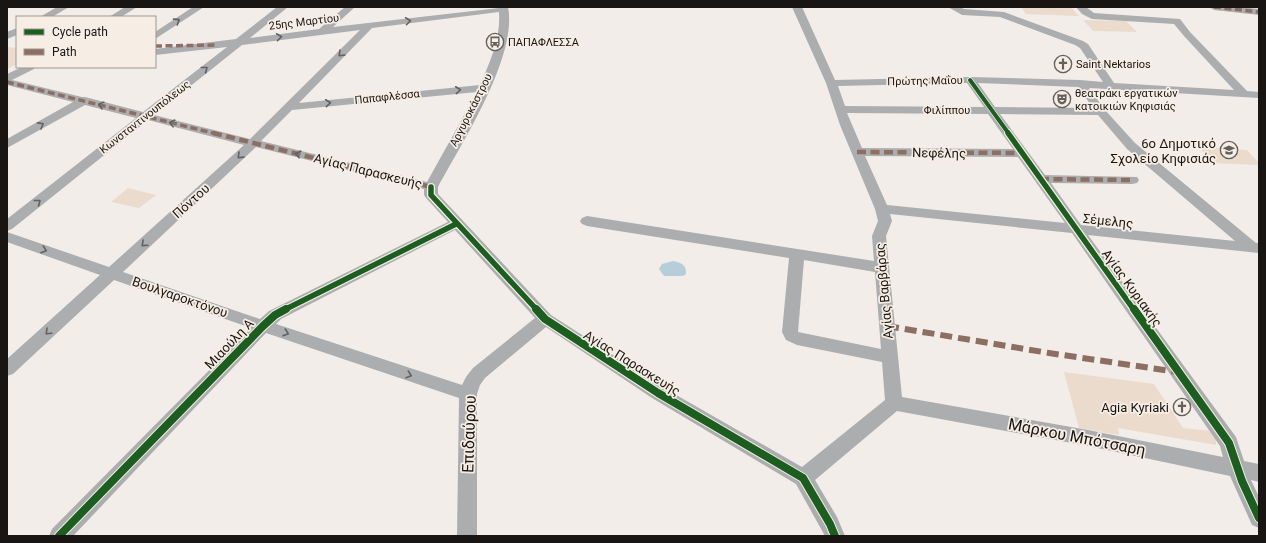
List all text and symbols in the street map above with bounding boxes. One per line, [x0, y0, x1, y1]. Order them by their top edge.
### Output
street label: 25ης Μαρτίου [268, 11, 340, 33]
legend [16, 16, 156, 68]
one-way arrow [405, 17, 411, 26]
one-way arrow [173, 18, 180, 26]
text: Cycle path [52, 25, 108, 39]
bus stop icon: ΠΑΠΑΦΛΕΣΣΑ [485, 32, 505, 52]
one-way arrow [276, 33, 282, 42]
place label: ΠΑΠΑΦΛΕΣΣΑ [508, 36, 580, 49]
text: Path [52, 45, 77, 59]
one-way arrow [339, 49, 346, 57]
church icon: Saint Nektarios [1053, 54, 1073, 74]
place label: Saint Nektarios [1076, 58, 1151, 71]
one-way arrow [201, 67, 208, 74]
street label: Αργυροκάστρου [447, 71, 495, 149]
street label: Πρώτης Μαΐου [887, 74, 963, 88]
street label: Κωνσταντινουπόλεως [97, 78, 193, 156]
one-way arrow [454, 86, 461, 95]
street label: Παπαφλέσσα [354, 87, 421, 107]
place label: θεατράκι εργατικών κατοικιών Κηφισιάς [1075, 87, 1178, 113]
theatre icon: θεατράκι εργατικών κατοικιών Κηφισιάς [1052, 89, 1072, 109]
one-way arrow [325, 99, 331, 108]
one-way arrow [97, 101, 104, 109]
street label: Φιλίππου [924, 104, 970, 117]
one-way arrow [169, 119, 176, 128]
one-way arrow [37, 123, 44, 130]
place label: 6ο Δημοτικό Σχολείο Κηφισιάς [1110, 136, 1216, 166]
school or university icon: 6ο Δημοτικό Σχολείο Κηφισιάς [1219, 140, 1239, 160]
street label: Νεφέλης [912, 145, 966, 161]
one-way arrow [295, 150, 302, 159]
street label: Αγίας Παρασκευής [312, 150, 424, 192]
one-way arrow [237, 151, 245, 159]
street label: Πόντου [170, 181, 212, 221]
one-way arrow [33, 200, 40, 207]
street label: Σέμελης [1082, 211, 1134, 231]
one-way arrow [141, 239, 149, 247]
street label: Αγίας Βαρβάρας [872, 242, 896, 340]
one-way arrow [40, 245, 47, 253]
street label: Αγίας Κυριακής [1099, 246, 1165, 330]
street label: Βουλγαροκτόνου [130, 274, 230, 320]
street label: Μιαούλη Α [202, 316, 257, 372]
one-way arrow [45, 327, 53, 334]
street label: Αγίας Παρασκευής [581, 327, 683, 399]
one-way arrow [282, 329, 289, 337]
one-way arrow [405, 370, 412, 378]
street label: Επιδαύρου [458, 395, 480, 473]
church icon: Agia Kyriaki [1172, 397, 1192, 417]
place label: Agia Kyriaki [1101, 400, 1169, 415]
street label: Μάρκου Μπότσαρη [1007, 414, 1147, 460]

